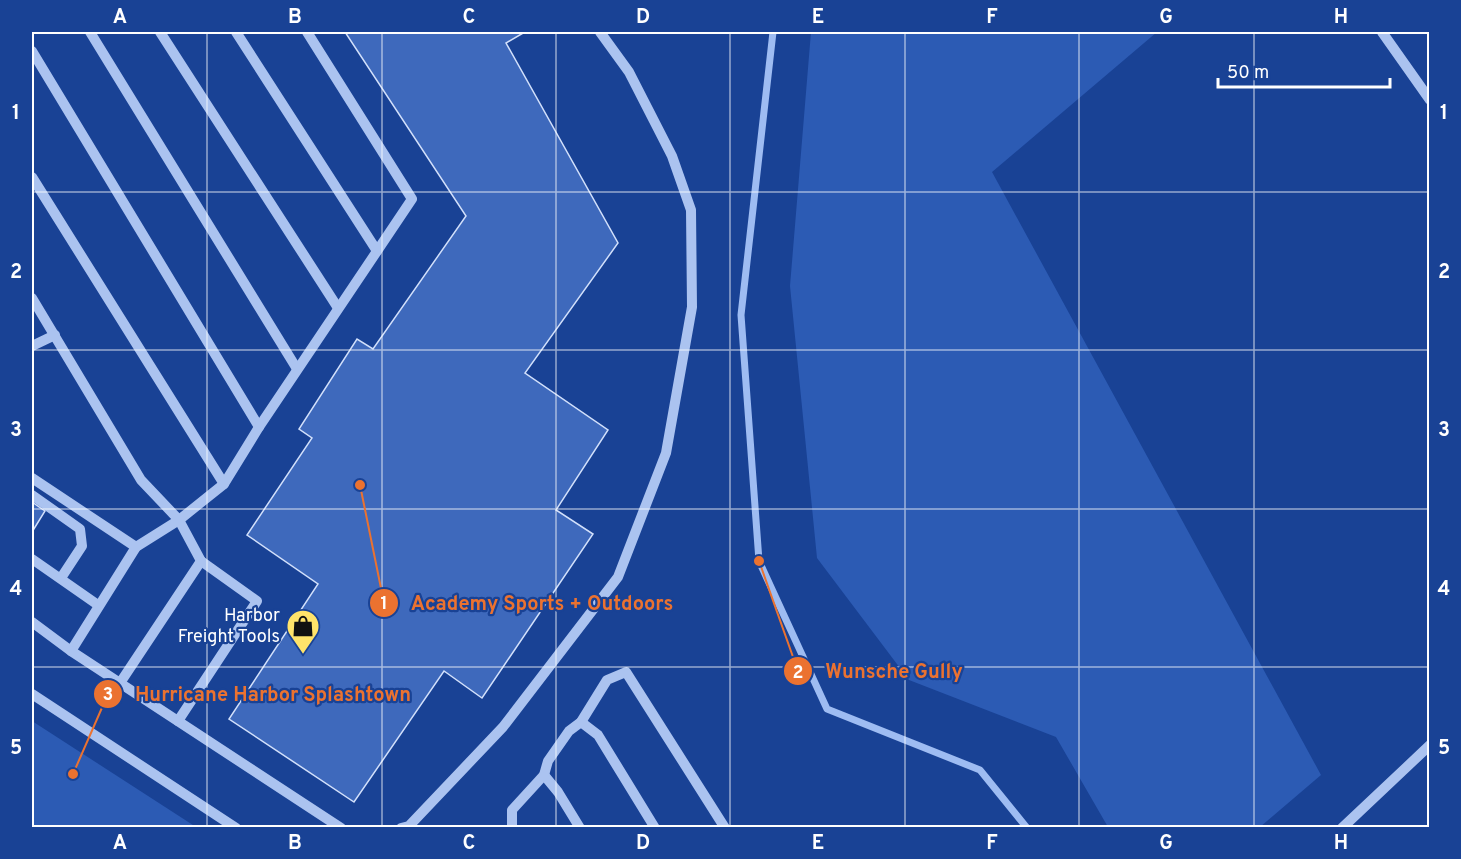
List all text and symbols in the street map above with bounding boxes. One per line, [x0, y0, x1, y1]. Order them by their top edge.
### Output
text: A [113, 5, 127, 31]
text: B [288, 5, 302, 31]
text: C [463, 5, 475, 31]
text: D [636, 5, 650, 31]
text: E [812, 5, 824, 31]
text: F [986, 5, 998, 31]
text: G [1159, 5, 1173, 31]
text: H [1334, 5, 1348, 31]
scale bar [1218, 51, 1390, 89]
text: 50 m [1227, 62, 1269, 85]
text: 1 [12, 101, 20, 127]
text: 1 [1440, 101, 1448, 127]
text: 2 [10, 260, 22, 286]
text: 2 [1438, 260, 1450, 286]
text: 3 [10, 418, 22, 444]
text: 3 [1438, 418, 1450, 444]
text: 4 [10, 577, 22, 603]
text: 4 [1438, 577, 1450, 603]
callout: Academy Sports + Outdoors [369, 584, 686, 622]
text: Academy Sports + Outdoors [411, 592, 673, 618]
text: 1 [380, 593, 388, 616]
place label: Harbor Freight Tools [178, 605, 280, 649]
shop icon: Harbor Freight Tools [285, 608, 321, 655]
callout: Wunsche Gully [783, 652, 974, 690]
text: Wunsche Gully [825, 660, 963, 686]
text: 2 [792, 662, 804, 685]
callout: Hurricane Harbor Splashtown [93, 675, 423, 713]
text: Hurricane Harbor Splashtown [135, 683, 411, 709]
text: 3 [103, 684, 113, 707]
text: 5 [10, 736, 22, 762]
text: 5 [1438, 736, 1450, 762]
text: A [113, 831, 127, 857]
text: B [288, 831, 302, 857]
text: C [463, 831, 475, 857]
text: D [636, 831, 650, 857]
text: E [812, 831, 824, 857]
text: F [986, 831, 998, 857]
text: G [1159, 831, 1173, 857]
text: H [1334, 831, 1348, 857]

